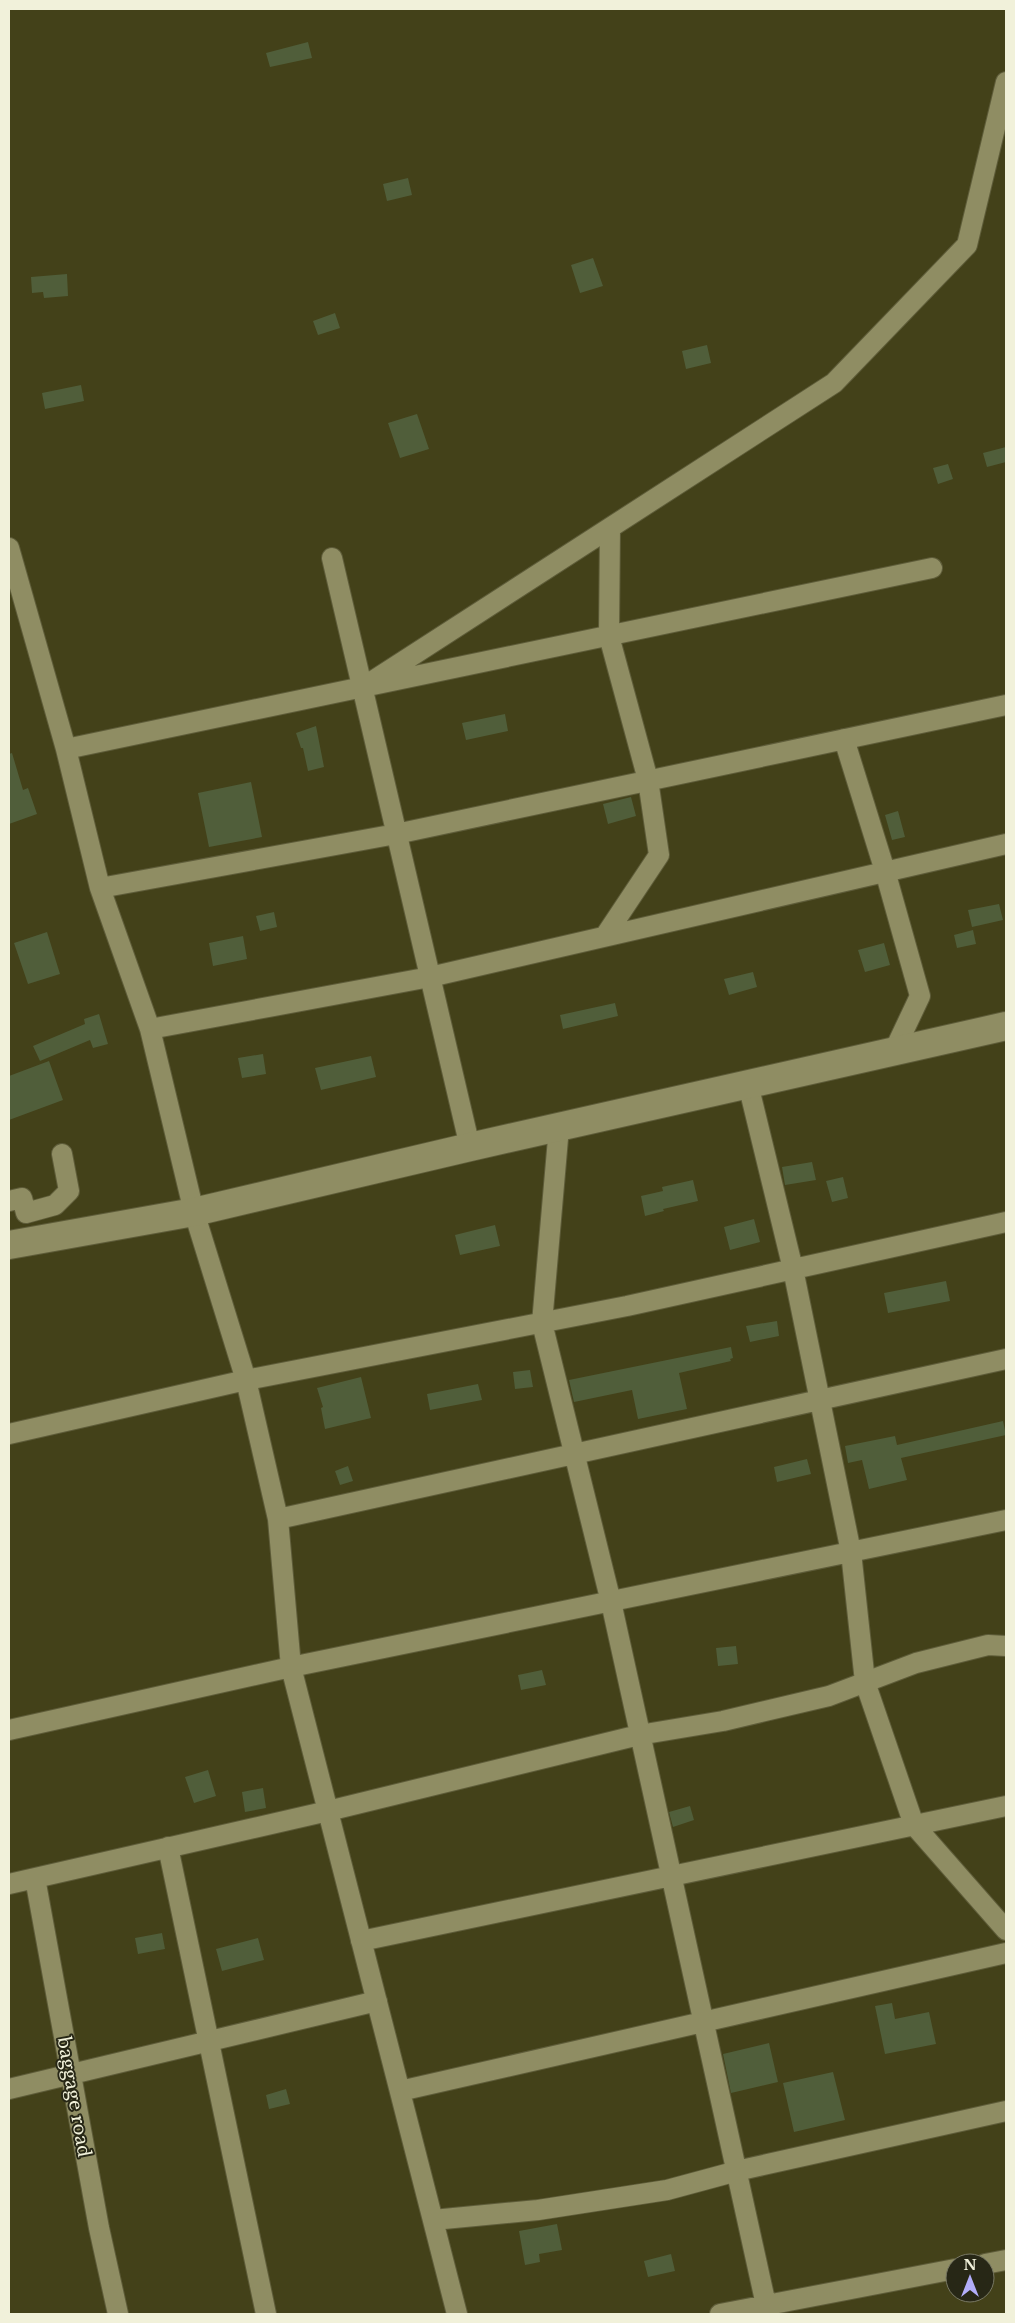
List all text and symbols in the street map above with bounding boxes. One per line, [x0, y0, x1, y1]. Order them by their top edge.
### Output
street label: baggage road [52, 2034, 95, 2159]
north arrow [945, 2253, 995, 2303]
text: N [963, 2256, 977, 2274]

